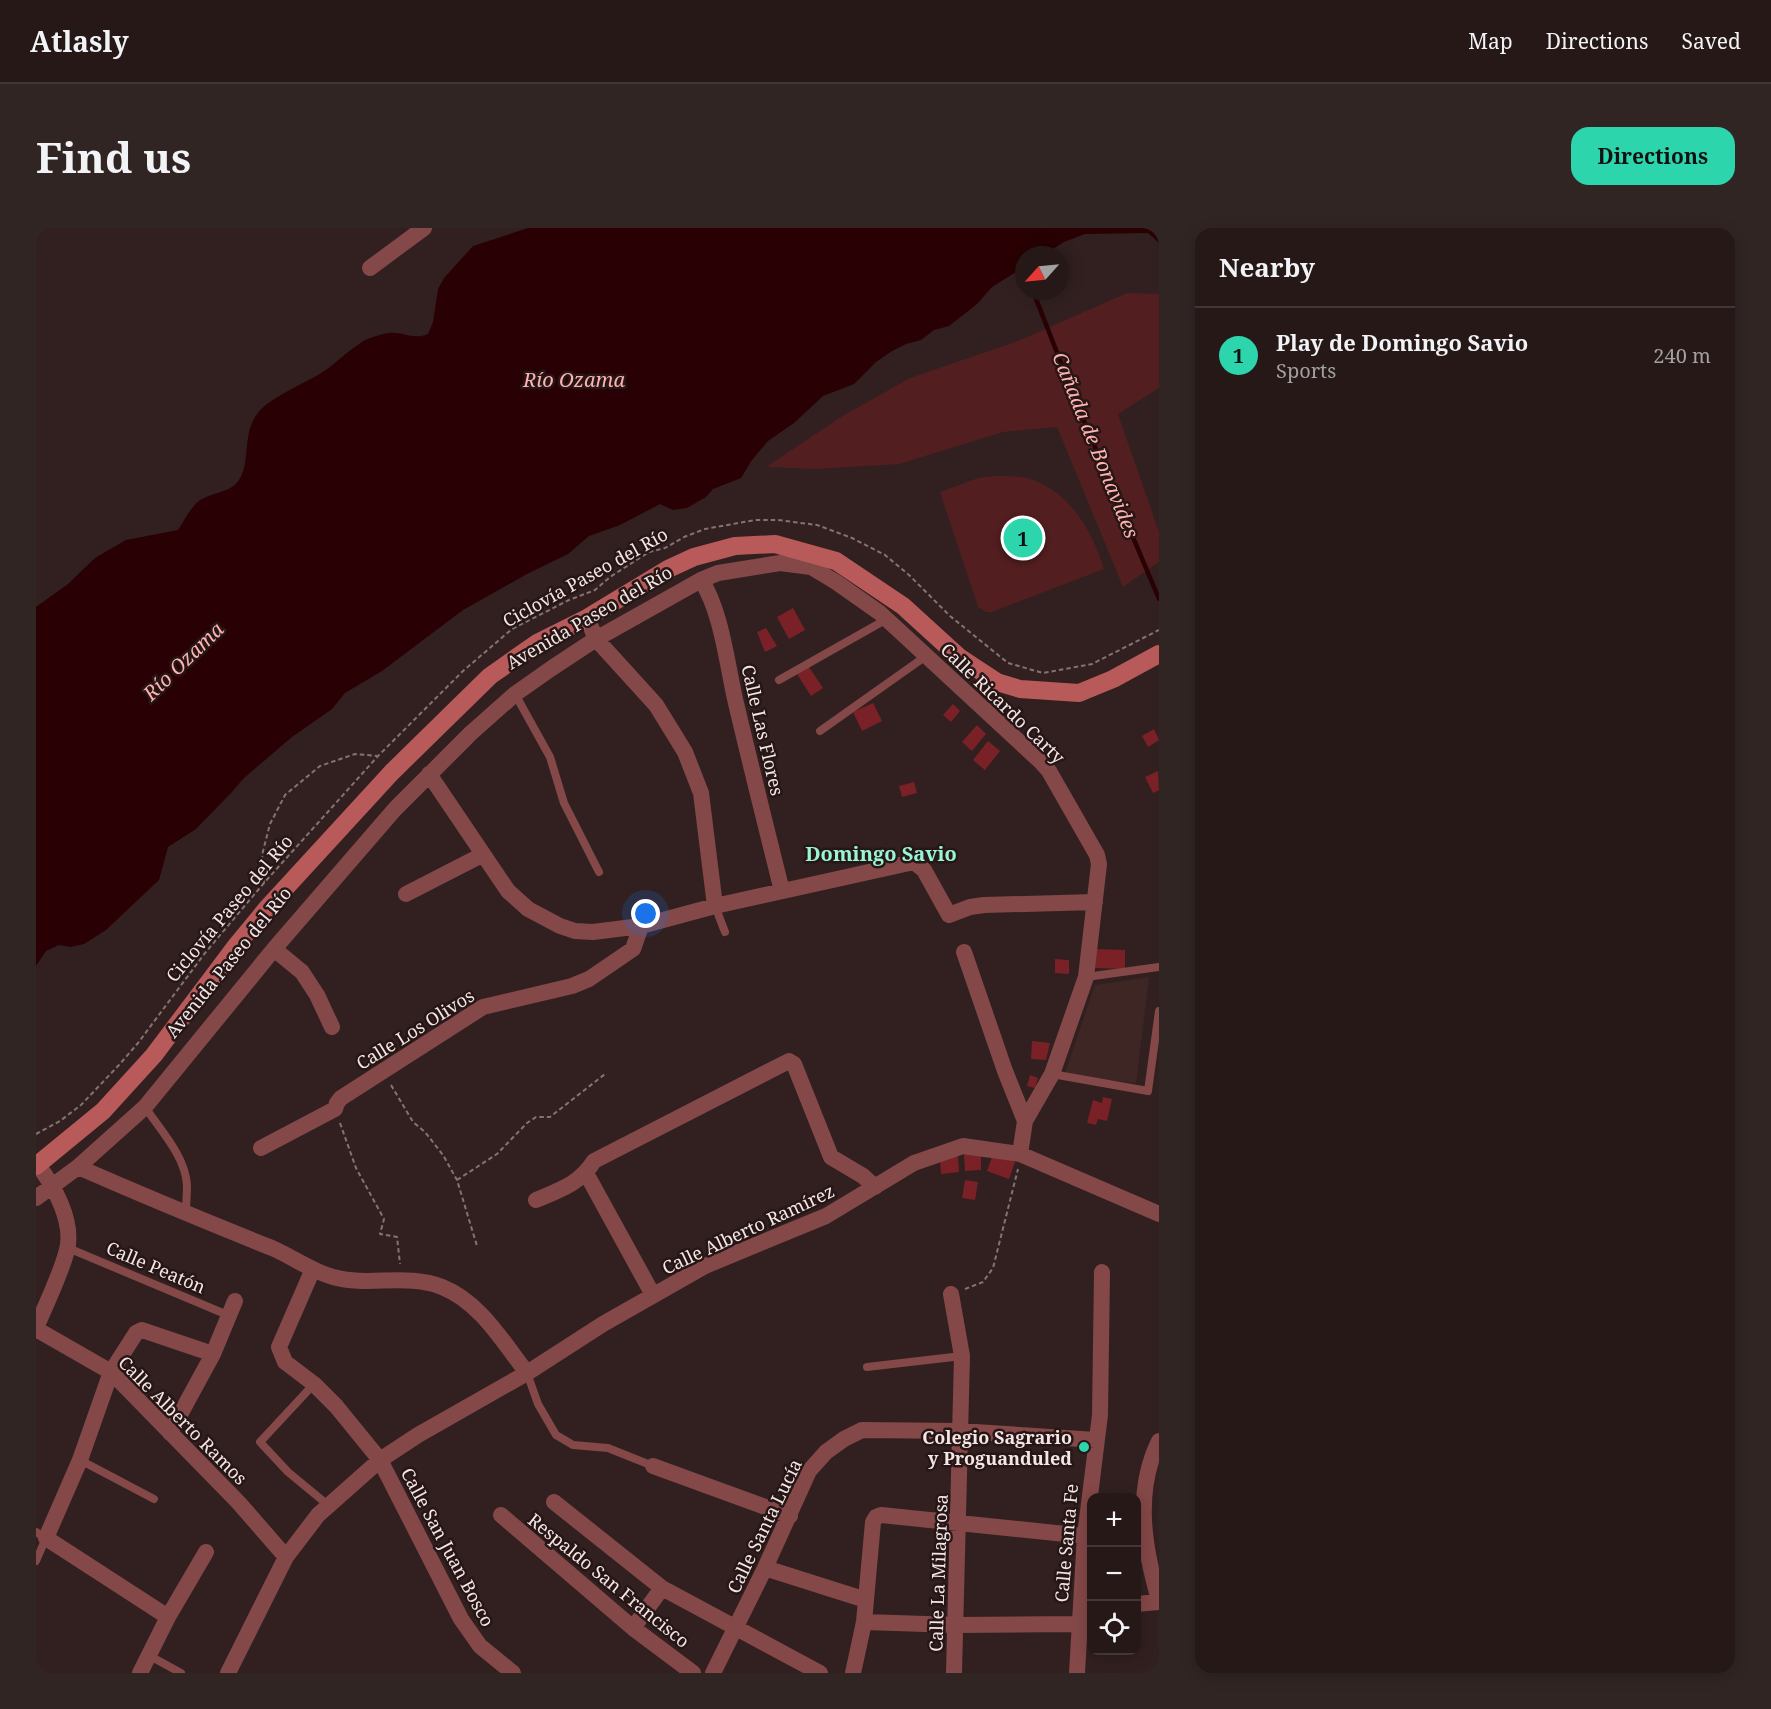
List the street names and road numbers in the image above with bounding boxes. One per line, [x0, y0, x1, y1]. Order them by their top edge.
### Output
street label: Ciclovía Paseo del Río [498, 522, 672, 632]
street label: Avenida Paseo del Río [502, 560, 676, 674]
street label: Calle Ricardo Carty [936, 637, 1071, 769]
street label: Calle Las Flores [736, 662, 790, 798]
street label: Ciclovía Paseo del Río [160, 829, 298, 987]
street label: Avenida Paseo del Río [160, 882, 296, 1042]
street label: Calle Los Olivos [352, 983, 478, 1075]
street label: Calle Alberto Ramírez [658, 1179, 838, 1279]
street label: Calle Peatón [103, 1235, 210, 1299]
street label: Calle Alberto Ramos [113, 1350, 253, 1490]
street label: Calle Santa Lucía [721, 1455, 807, 1597]
street label: Calle San Juan Bosco [396, 1463, 500, 1631]
street label: Calle Santa Fe [1049, 1483, 1083, 1603]
street label: Calle La Milagrosa [923, 1494, 953, 1652]
street label: Respaldo San Francisco [523, 1507, 695, 1653]

